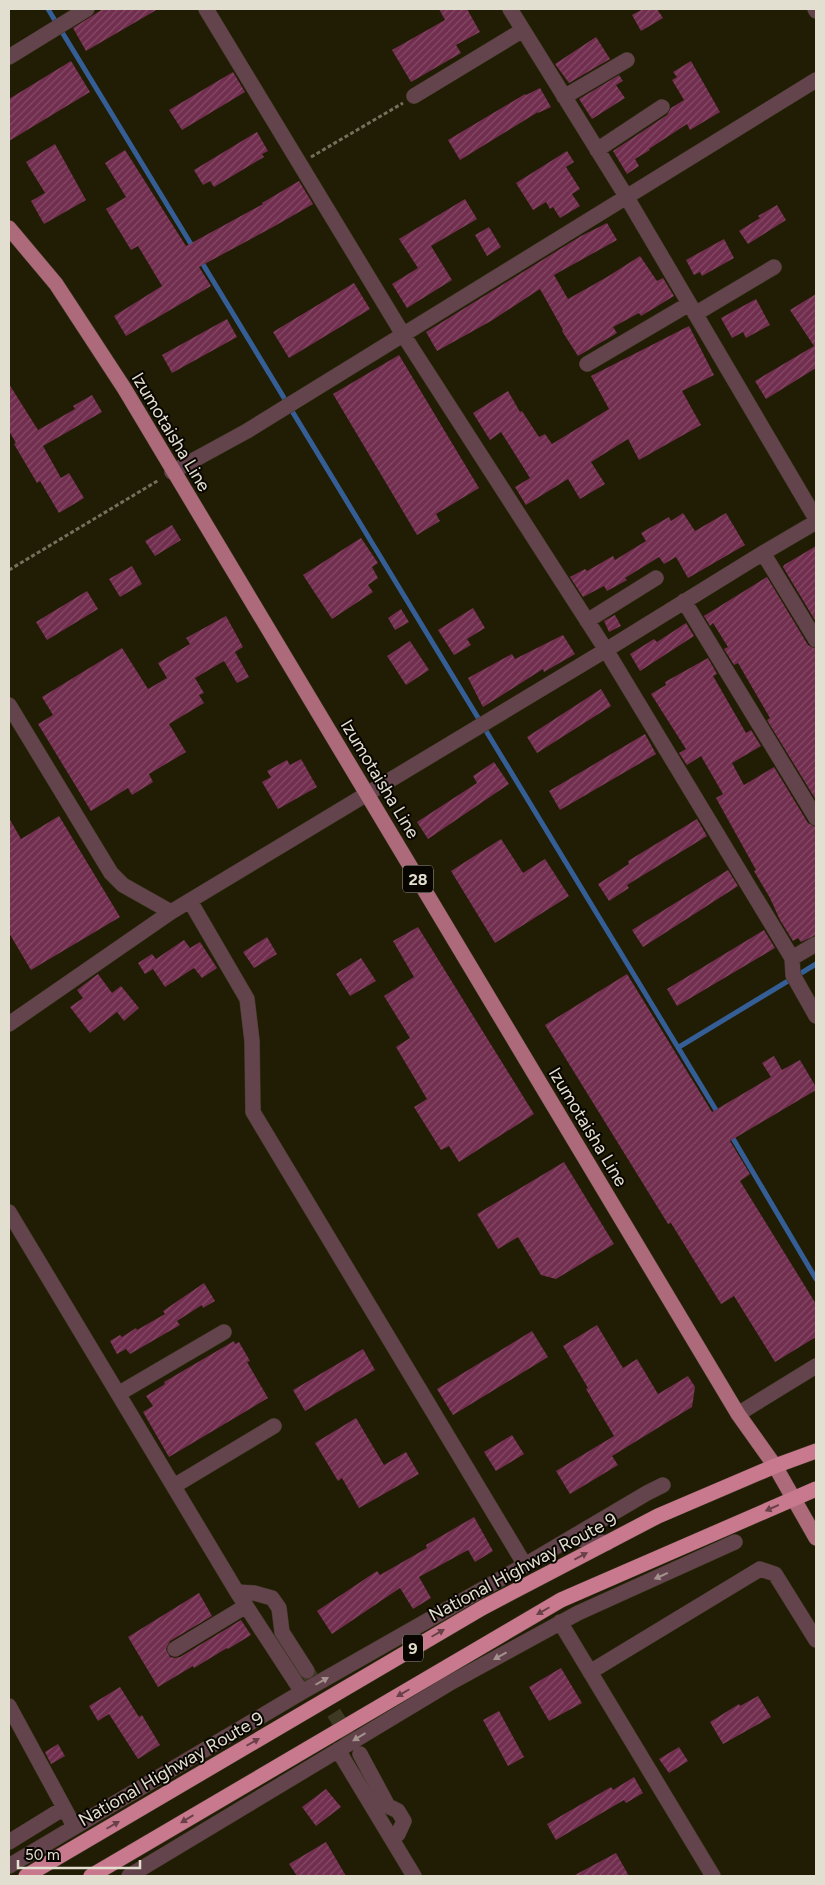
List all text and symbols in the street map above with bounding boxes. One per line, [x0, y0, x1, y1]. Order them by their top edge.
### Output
street label: Izumotaisha Line [127, 368, 215, 496]
street label: Izumotaisha Line [336, 715, 424, 843]
road number: 28 [403, 866, 433, 892]
street label: Izumotaisha Line [544, 1063, 632, 1191]
one-way arrow [765, 1505, 779, 1513]
street label: National Highway Route 9 [425, 1508, 621, 1626]
one-way arrow [574, 1552, 589, 1560]
one-way arrow [654, 1572, 668, 1580]
one-way arrow [537, 1606, 550, 1615]
one-way arrow [432, 1629, 445, 1638]
road number: 9 [403, 1635, 423, 1662]
one-way arrow [493, 1652, 507, 1660]
one-way arrow [315, 1676, 328, 1685]
one-way arrow [397, 1688, 410, 1697]
street label: National Highway Route 9 [74, 1707, 268, 1831]
one-way arrow [353, 1733, 366, 1742]
one-way arrow [247, 1738, 260, 1747]
one-way arrow [181, 1814, 194, 1823]
one-way arrow [107, 1820, 120, 1829]
scale bar [18, 1838, 140, 1870]
text: 50 m [25, 1846, 60, 1864]

